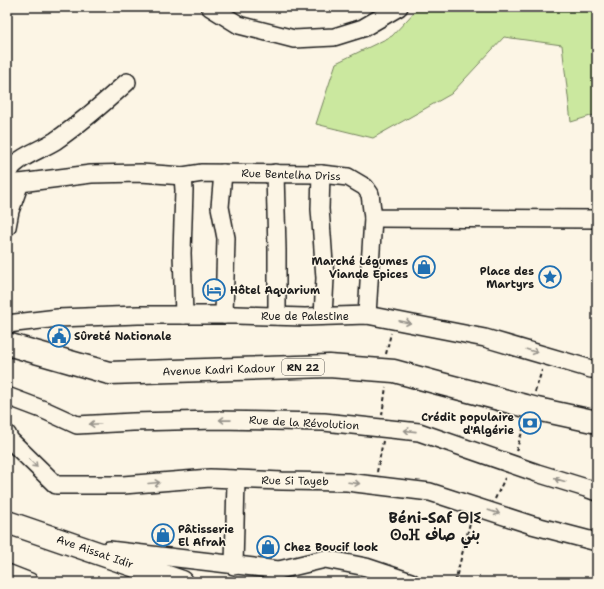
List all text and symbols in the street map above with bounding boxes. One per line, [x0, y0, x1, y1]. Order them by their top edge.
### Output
street label: Rue Bentelha Driss [241, 166, 341, 184]
place label: Marché Légumes Viande Epices [312, 254, 408, 282]
shop icon: Marché Légumes Viande Epices [411, 254, 437, 280]
place label: Place des Martyrs [480, 264, 534, 292]
place icon: Place des Martyrs [537, 264, 563, 290]
hotel icon: Hôtel Aquarium [201, 277, 227, 303]
place label: Hôtel Aquarium [230, 283, 320, 298]
street label: Rue de Palestine [261, 309, 349, 324]
one-way arrow [398, 318, 411, 326]
public building icon: Sûreté Nationale [46, 323, 72, 349]
place label: Sûreté Nationale [74, 329, 172, 344]
one-way arrow [525, 348, 538, 355]
road number: RN 22 [282, 359, 324, 375]
street label: Avenue Kadri Kadour [162, 361, 276, 379]
place label: Crédit populaire d'Algérie [421, 410, 514, 438]
bank icon: Crédit populaire d'Algérie [517, 410, 543, 436]
street label: Rue de la Révolution [249, 413, 360, 433]
one-way arrow [219, 416, 232, 424]
one-way arrow [89, 421, 102, 428]
one-way arrow [404, 427, 417, 434]
one-way arrow [28, 458, 38, 468]
street label: Rue Si Tayeb [261, 473, 329, 489]
one-way arrow [554, 476, 567, 483]
one-way arrow [147, 479, 160, 486]
one-way arrow [347, 479, 360, 486]
district label: Béni-Saf ⴱⵏⵉ ⵙⴰⴼ بني صاف [389, 508, 481, 549]
one-way arrow [487, 509, 500, 516]
shop icon: Pâtisserie El Afrah [150, 522, 176, 548]
place label: Pâtisserie El Afrah [178, 522, 235, 550]
street label: Ave Aissat Idir [54, 532, 136, 572]
shop icon: Chez Boucif look [255, 534, 281, 560]
place label: Chez Boucif look [284, 540, 378, 555]

